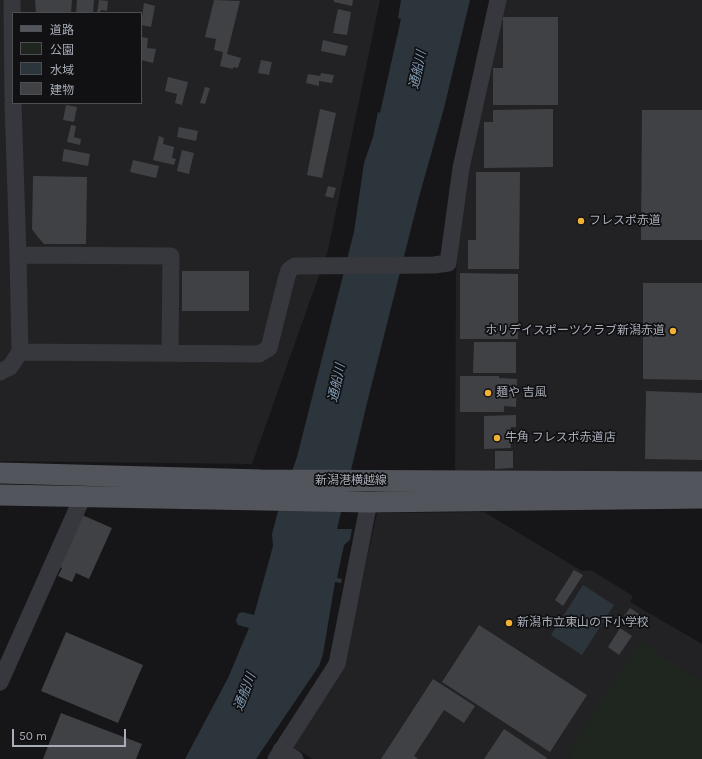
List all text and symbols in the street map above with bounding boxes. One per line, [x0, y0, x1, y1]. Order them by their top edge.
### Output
legend [12, 12, 142, 104]
text: 道路 [50, 23, 74, 37]
text: 公園 [50, 43, 74, 57]
water label: 通船川 [406, 49, 430, 91]
text: 水域 [50, 63, 74, 77]
text: 建物 [50, 83, 74, 97]
place label: フレスポ赤道 [589, 214, 661, 228]
marker: フレスポ赤道 [576, 216, 586, 226]
place label: ホリデイスポーツクラブ新潟赤道 [485, 324, 665, 338]
marker: ホリデイスポーツクラブ新潟赤道 [668, 326, 678, 336]
water label: 通船川 [325, 362, 349, 404]
place label: 麺や 吉風 [496, 386, 547, 400]
marker: 麺や 吉風 [483, 388, 493, 398]
place label: 牛角 フレスポ赤道店 [505, 431, 616, 445]
marker: 牛角 フレスポ赤道店 [492, 433, 502, 443]
street label: 新潟港横越線 [315, 474, 387, 488]
place label: 新潟市立東山の下小学校 [517, 616, 649, 630]
marker: 新潟市立東山の下小学校 [504, 618, 514, 628]
water label: 通船川 [231, 671, 259, 713]
scale bar [14, 721, 128, 747]
text: 50 m [19, 729, 47, 743]

